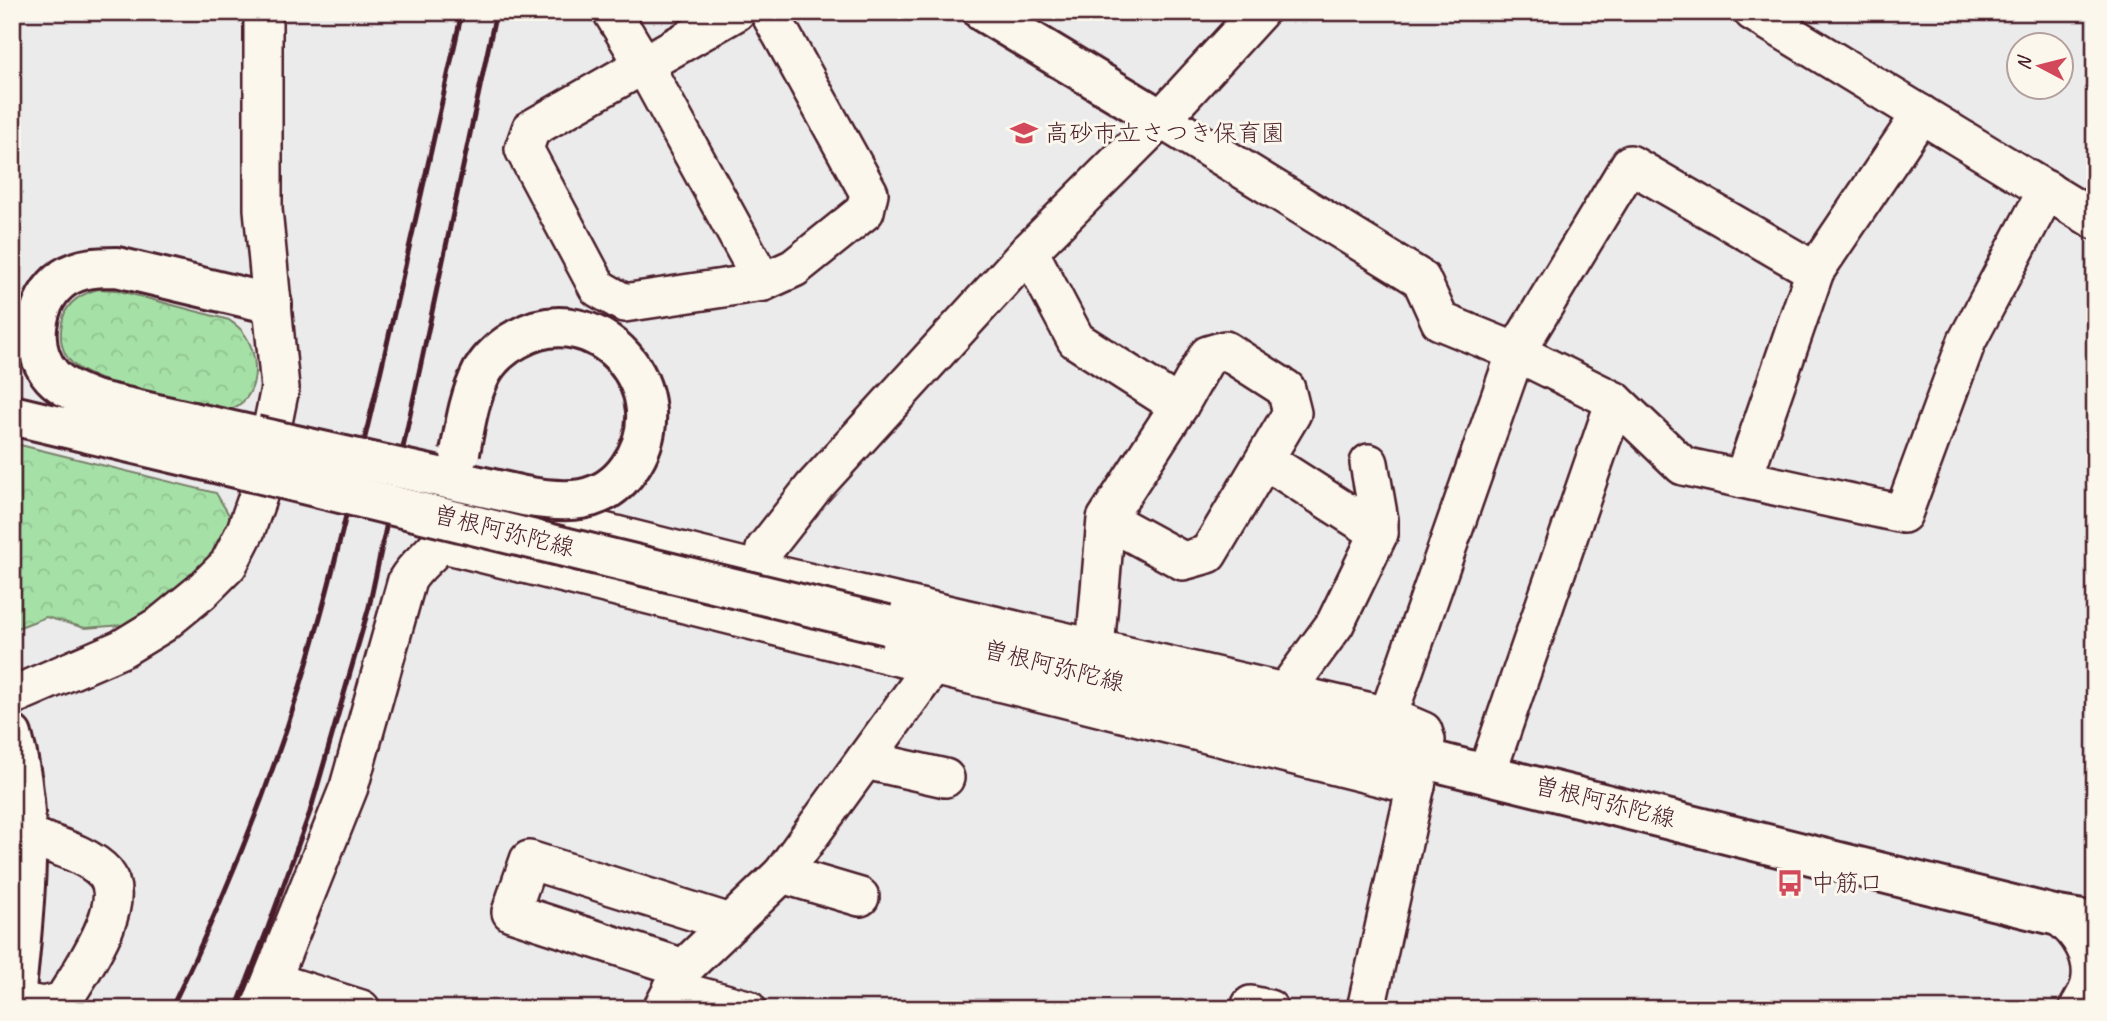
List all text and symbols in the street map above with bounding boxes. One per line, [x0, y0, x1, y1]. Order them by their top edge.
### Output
north arrow [2006, 32, 2076, 102]
text: N [2011, 54, 2037, 71]
school or university icon: 高砂市立さつき保育園 [1009, 118, 1039, 148]
place label: 高砂市立さつき保育園 [1045, 118, 1285, 148]
street label: 曽根阿弥陀線 [431, 499, 577, 563]
street label: 曽根阿弥陀線 [981, 634, 1127, 698]
street label: 曽根阿弥陀線 [1532, 770, 1678, 834]
bus stop icon: 中筋口 [1775, 868, 1805, 898]
place label: 中筋口 [1811, 868, 1883, 898]

